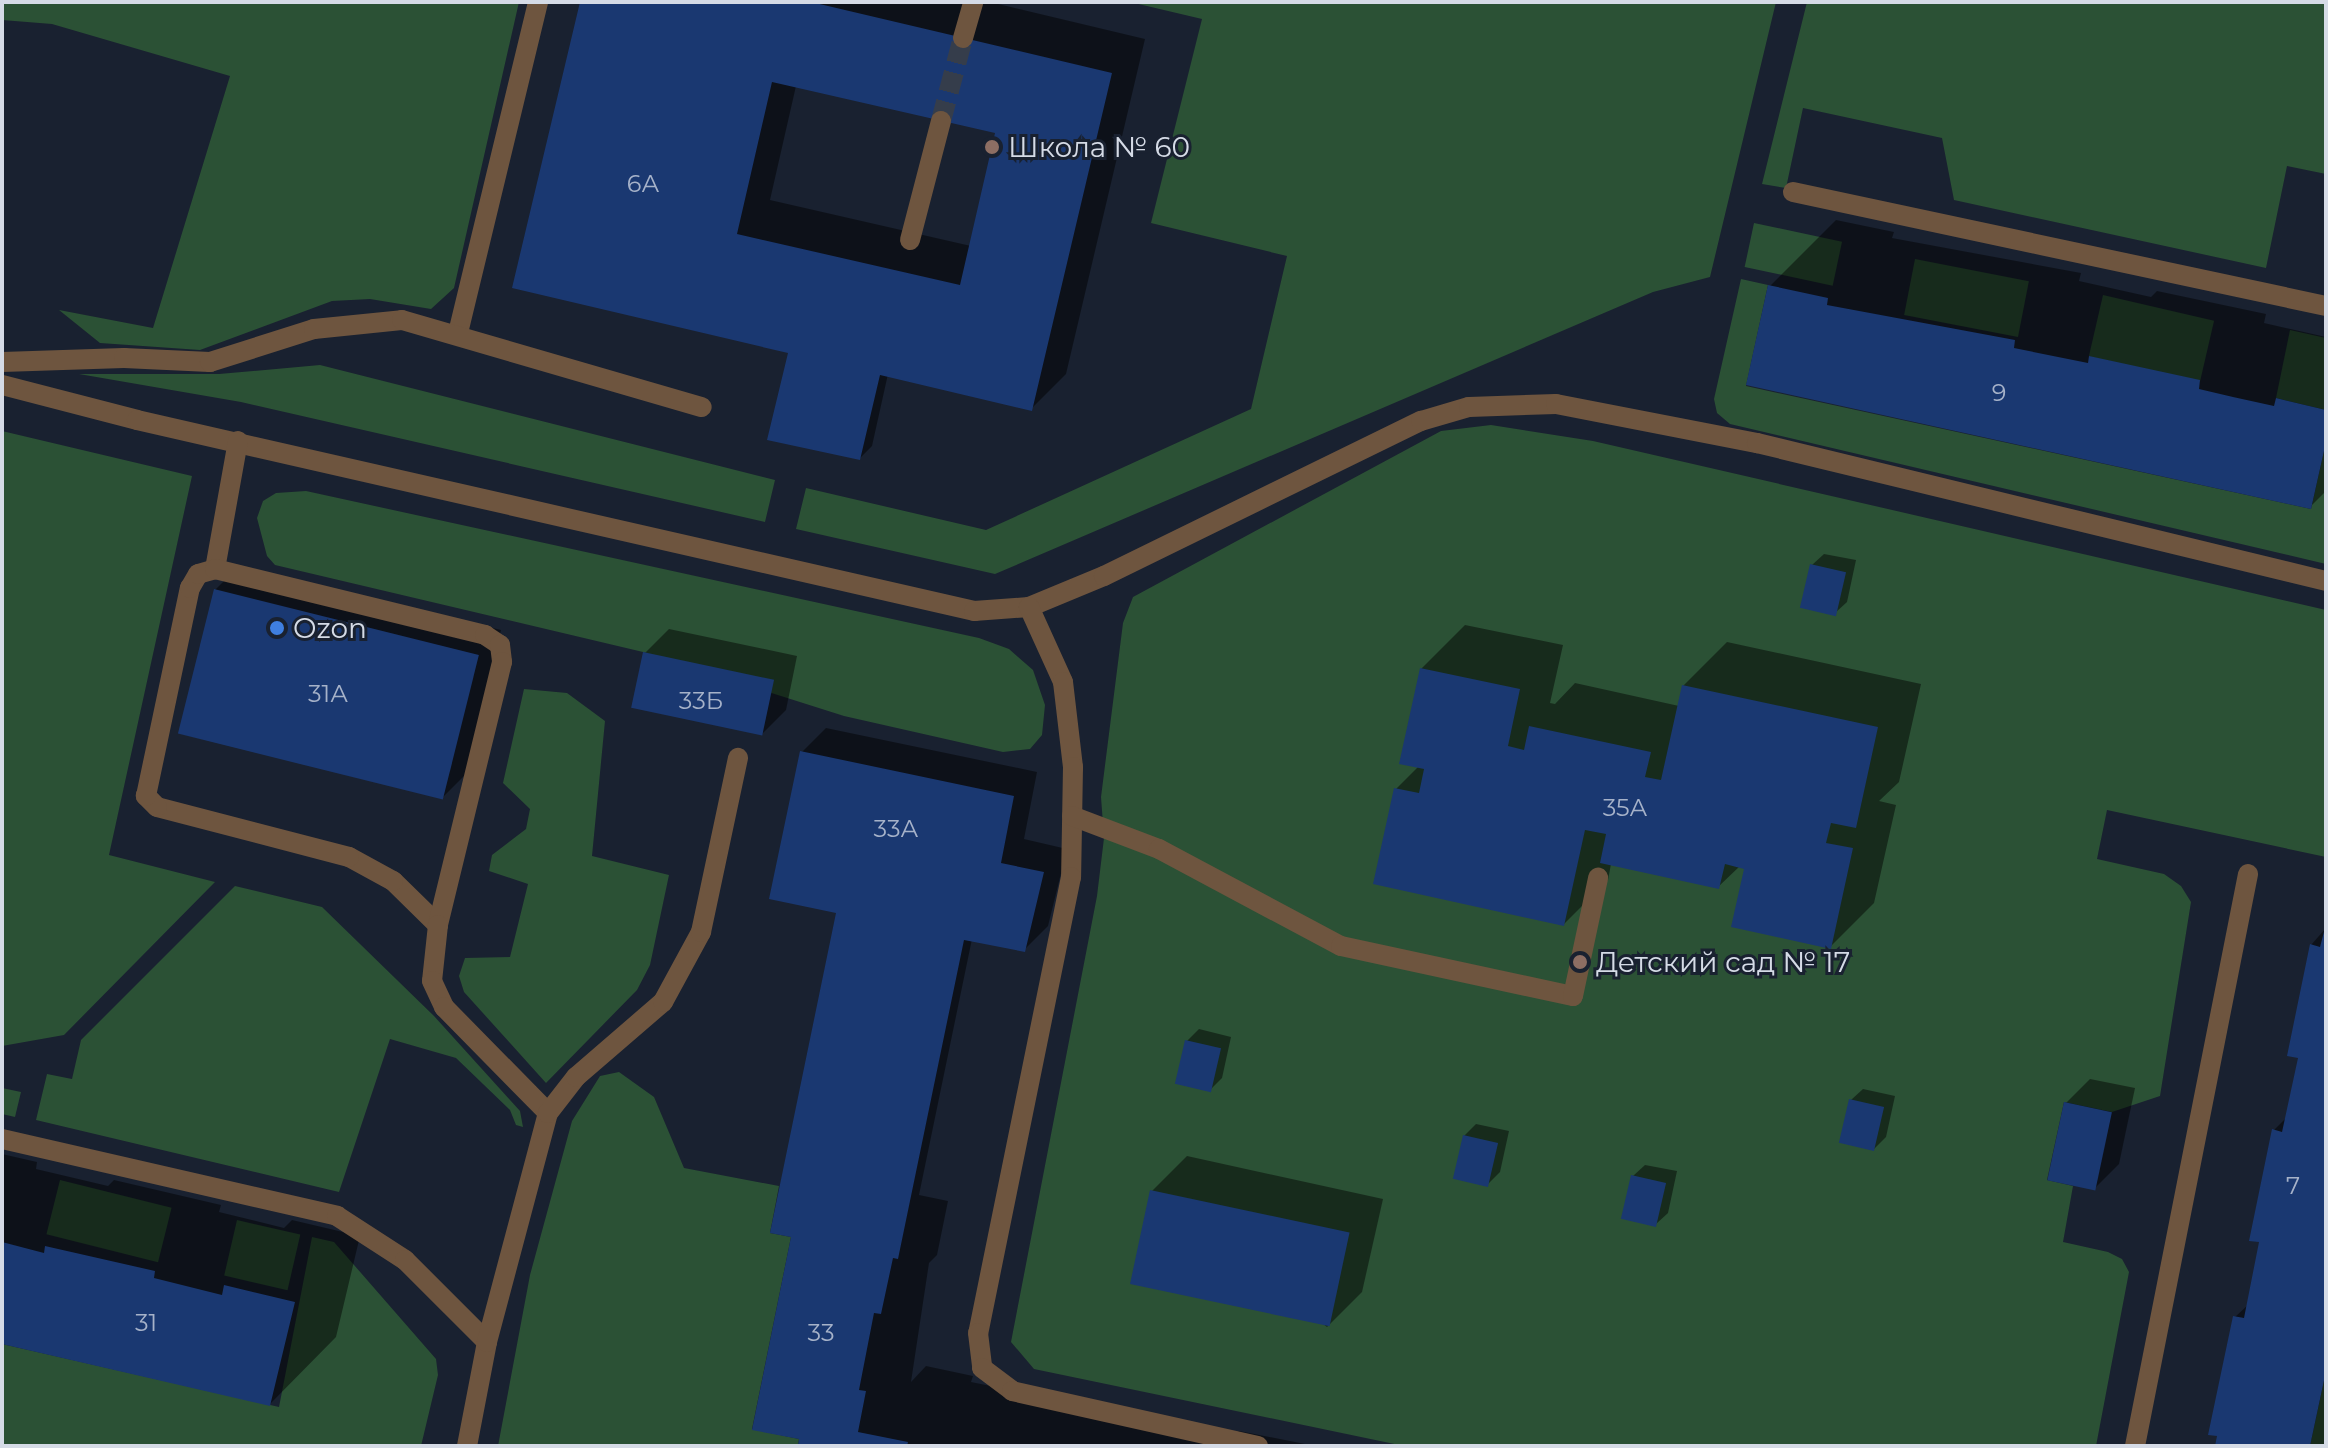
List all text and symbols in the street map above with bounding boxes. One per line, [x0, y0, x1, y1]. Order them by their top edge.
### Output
place label: Школа № 60 [1008, 130, 1190, 164]
marker: Школа № 60 [983, 138, 1001, 156]
house number: 6А [627, 170, 659, 198]
house number: 9 [1992, 379, 2006, 407]
place label: Ozon [293, 611, 367, 645]
marker: Ozon [268, 619, 286, 637]
house number: 31А [308, 680, 348, 708]
house number: 33Б [679, 687, 723, 715]
house number: 35А [1603, 794, 1647, 822]
house number: 33А [874, 815, 918, 843]
place label: Детский сад № 17 [1596, 945, 1850, 979]
marker: Детский сад № 17 [1571, 953, 1589, 971]
house number: 7 [2286, 1172, 2300, 1200]
house number: 31 [135, 1309, 157, 1337]
house number: 33 [808, 1319, 834, 1347]

